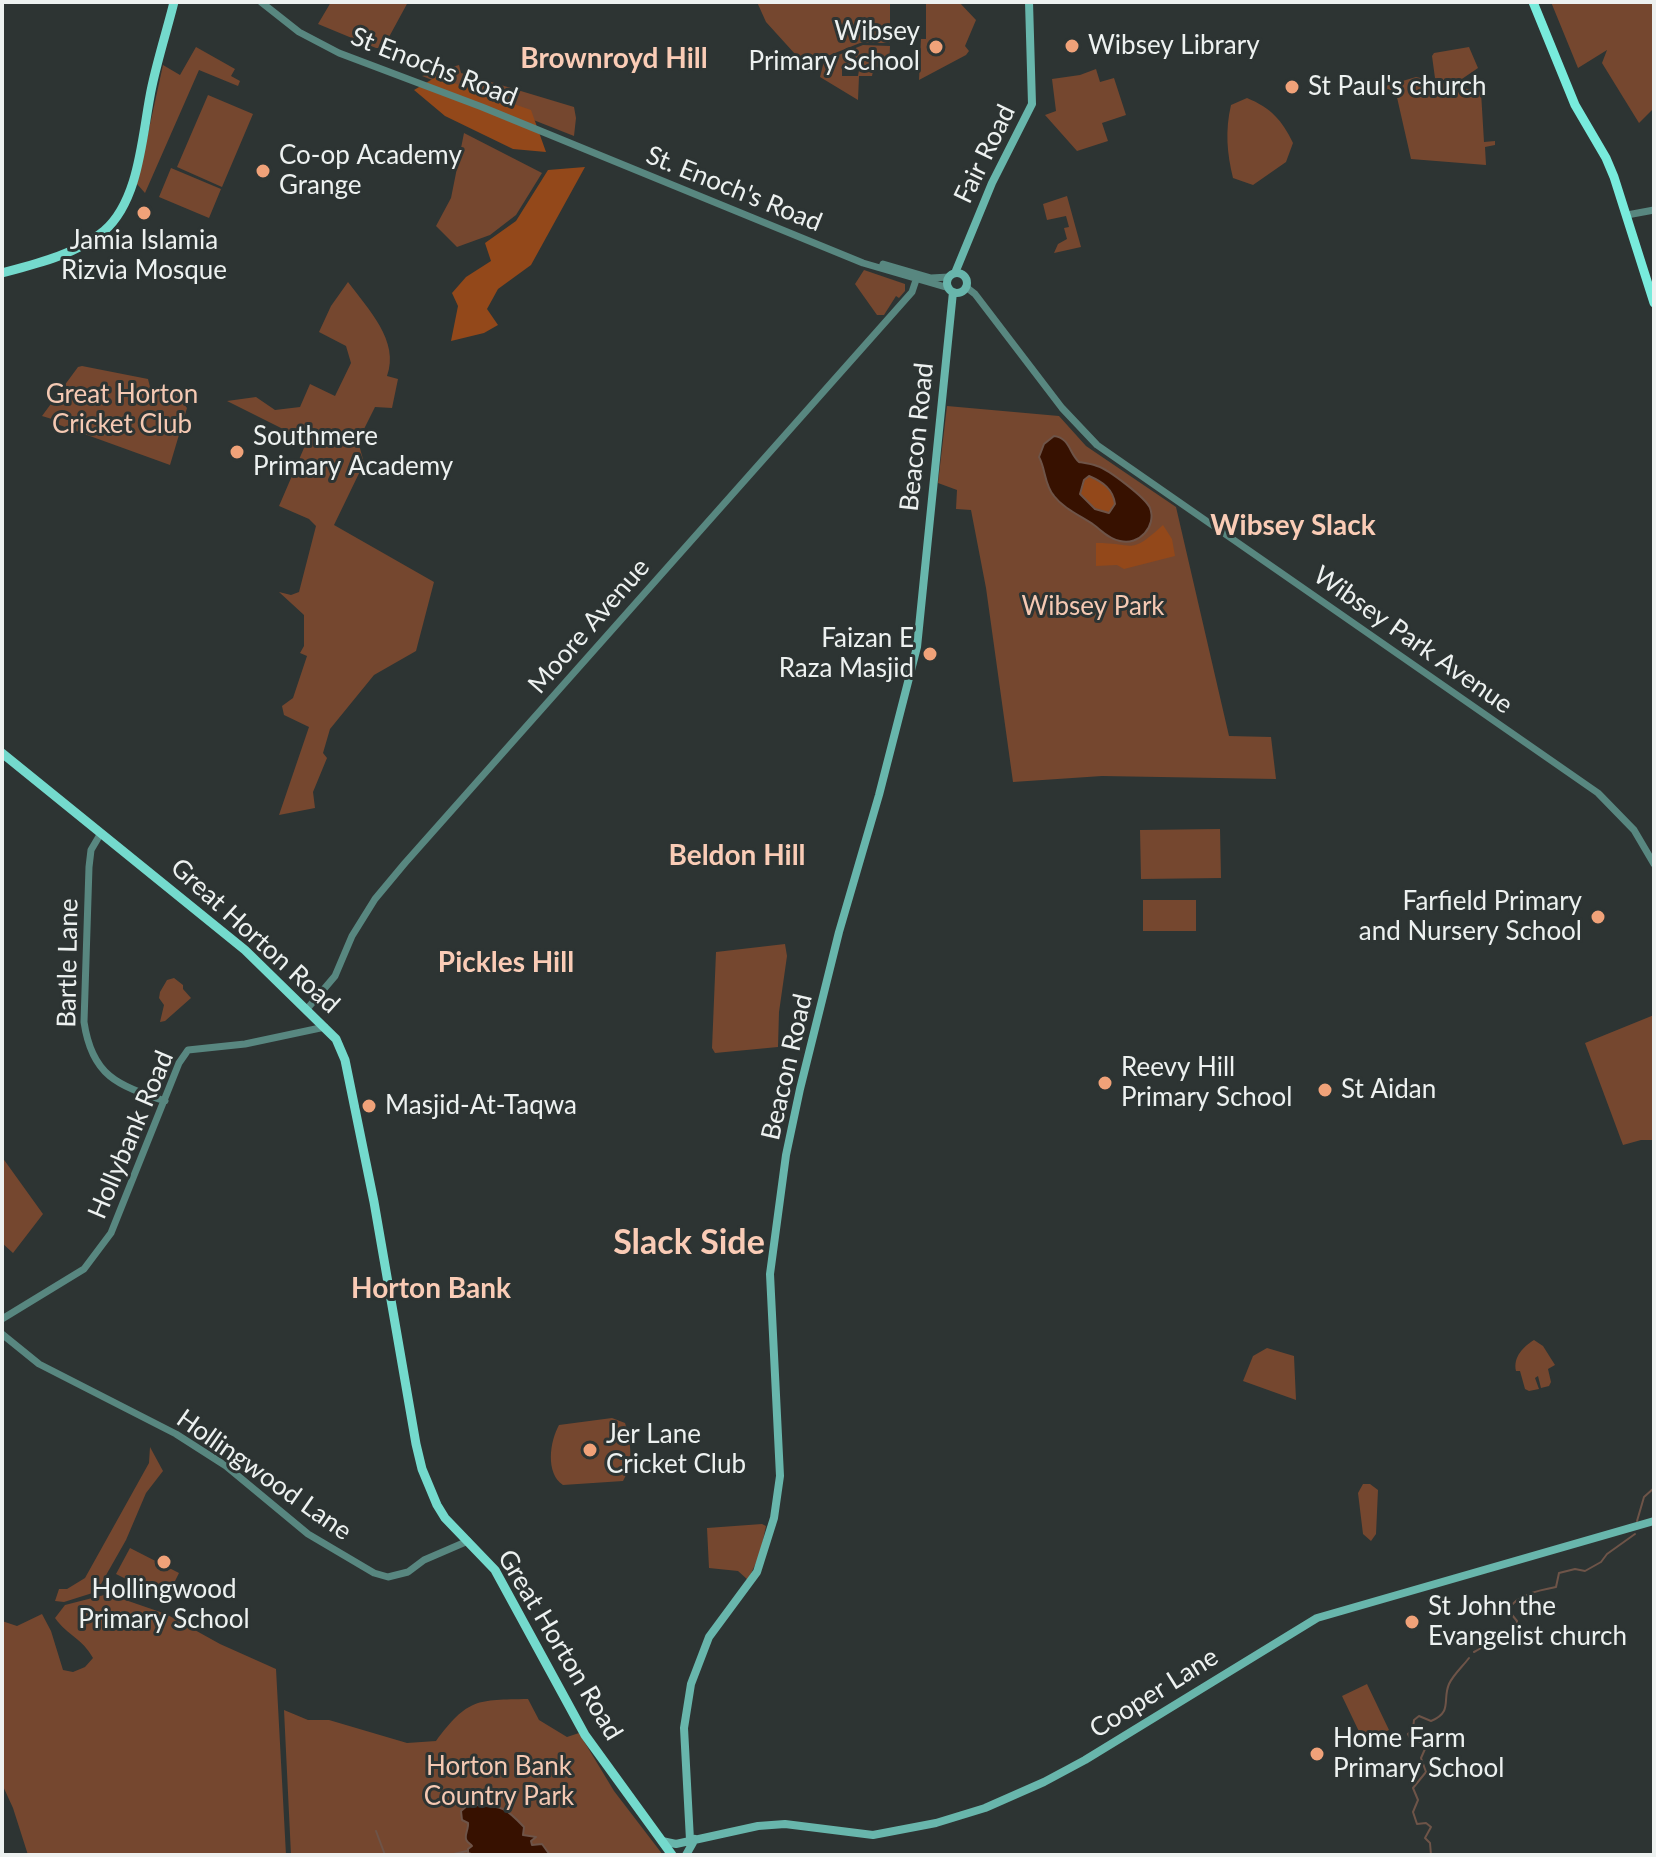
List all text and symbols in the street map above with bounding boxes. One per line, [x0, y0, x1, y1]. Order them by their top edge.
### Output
place label: Wibsey Primary School [749, 16, 920, 78]
street label: St Enochs Road [346, 21, 522, 113]
place label: Wibsey Library [1088, 30, 1260, 62]
marker: Wibsey Library [1063, 37, 1081, 55]
marker: Wibsey Primary School [927, 38, 945, 56]
district label: Brownroyd Hill [520, 42, 708, 76]
place label: St Paul's church [1308, 71, 1487, 103]
marker: St Paul's church [1283, 78, 1301, 96]
street label: Fair Road [948, 100, 1022, 208]
place label: Co-op Academy Grange [279, 140, 462, 202]
street label: St. Enoch's Road [642, 140, 826, 238]
marker: Co-op Academy Grange [254, 162, 272, 180]
marker: Jamia Islamia Rizvia Mosque [135, 204, 153, 222]
place label: Jamia Islamia Rizvia Mosque [61, 225, 227, 286]
street label: Beacon Road [894, 361, 940, 513]
park label: Great Horton Cricket Club [46, 379, 198, 440]
place label: Southmere Primary Academy [253, 421, 453, 482]
marker: Southmere Primary Academy [228, 443, 246, 461]
district label: Wibsey Slack [1210, 509, 1376, 543]
street label: Moore Avenue [522, 552, 656, 700]
street label: Wibsey Park Avenue [1307, 560, 1519, 720]
park label: Wibsey Park [1021, 591, 1165, 623]
place label: Faizan E Raza Masjid [779, 623, 914, 684]
marker: Faizan E Raza Masjid [921, 645, 939, 663]
district label: Beldon Hill [668, 839, 806, 873]
street label: Great Horton Road [164, 852, 346, 1020]
place label: Farfield Primary and Nursery School [1359, 886, 1582, 948]
street label: Bartle Lane [51, 898, 85, 1028]
marker: Farfield Primary and Nursery School [1589, 908, 1607, 926]
district label: Pickles Hill [438, 946, 574, 980]
street label: Beacon Road [755, 991, 819, 1143]
street label: Hollybank Road [82, 1046, 180, 1224]
place label: Reevy Hill Primary School [1121, 1052, 1292, 1114]
marker: Reevy Hill Primary School [1096, 1074, 1114, 1092]
place label: St Aidan [1341, 1074, 1436, 1106]
marker: St Aidan [1316, 1081, 1334, 1099]
place label: Masjid-At-Taqwa [385, 1090, 577, 1122]
marker: Masjid-At-Taqwa [360, 1097, 378, 1115]
district label: Slack Side [613, 1223, 765, 1263]
district label: Horton Bank [351, 1272, 511, 1306]
street label: Hollingwood Lane [171, 1403, 357, 1547]
place label: Jer Lane Cricket Club [606, 1419, 746, 1480]
marker: Jer Lane Cricket Club [581, 1441, 599, 1459]
street label: Great Horton Road [491, 1544, 629, 1746]
marker: Hollingwood Primary School [155, 1553, 173, 1571]
place label: Hollingwood Primary School [78, 1574, 250, 1636]
place label: St John the Evangelist church [1428, 1591, 1627, 1652]
marker: St John the Evangelist church [1403, 1613, 1421, 1631]
street label: Cooper Lane [1084, 1641, 1224, 1745]
place label: Home Farm Primary School [1333, 1723, 1504, 1784]
marker: Home Farm Primary School [1308, 1745, 1326, 1763]
park label: Horton Bank Country Park [424, 1751, 574, 1812]

